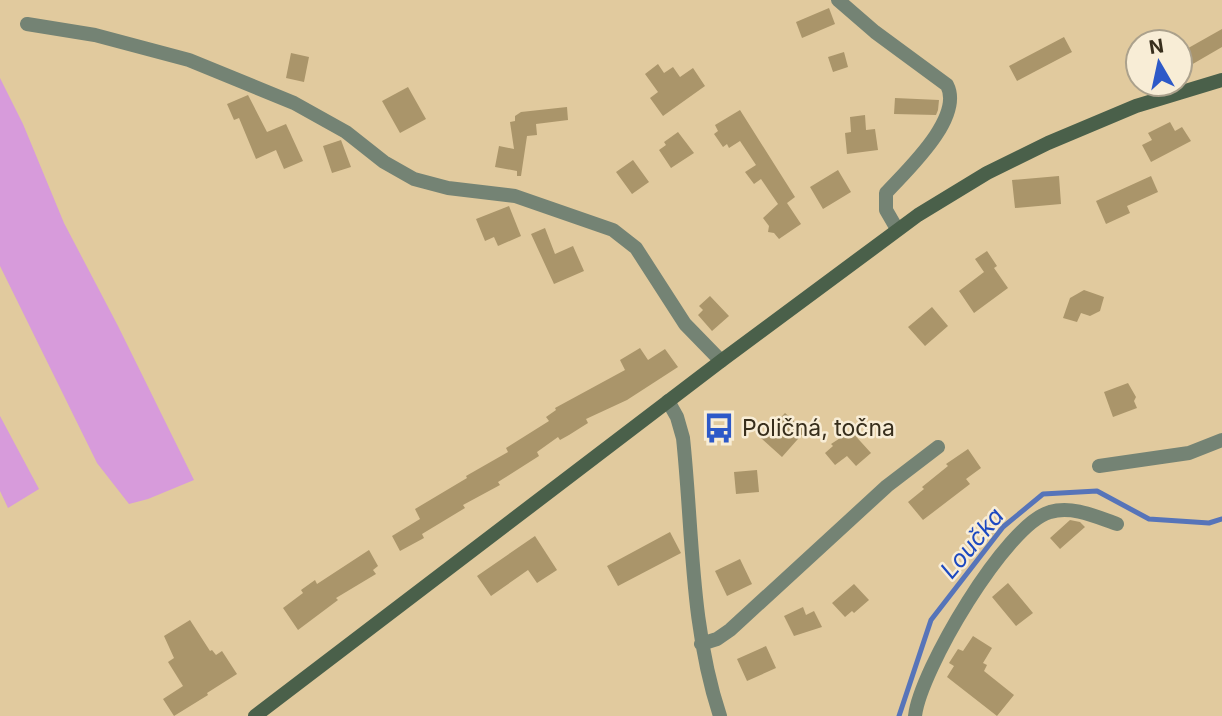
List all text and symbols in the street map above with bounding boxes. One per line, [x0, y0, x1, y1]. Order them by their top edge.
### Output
north arrow [1124, 28, 1194, 98]
text: N [1147, 34, 1165, 59]
bus stop icon: Poličná, točna [702, 411, 736, 445]
place label: Poličná, točna [742, 414, 895, 442]
water label: Loučka [934, 502, 1010, 584]

